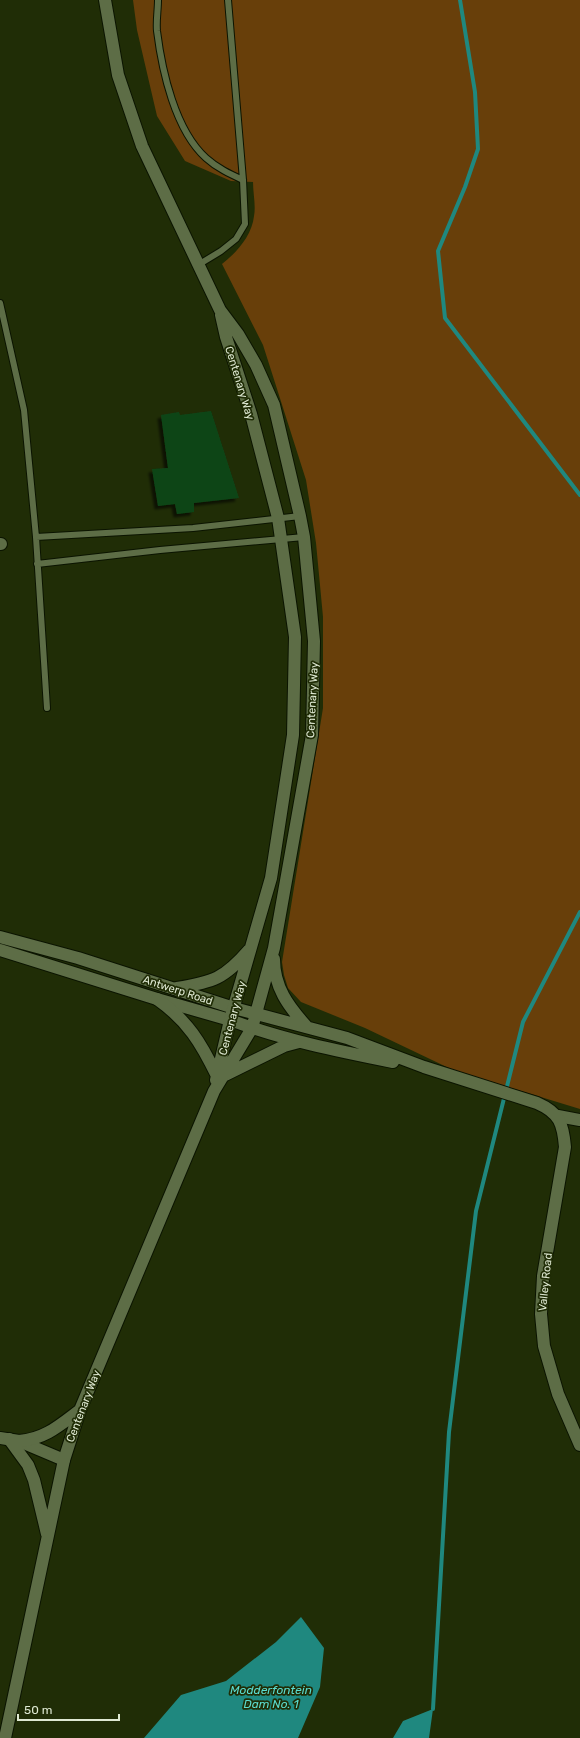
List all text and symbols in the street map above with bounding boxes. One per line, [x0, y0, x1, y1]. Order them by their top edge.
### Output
street label: Centenary Way [222, 345, 257, 422]
street label: Centenary Way [304, 662, 321, 738]
street label: Antwerp Road [141, 973, 214, 1008]
street label: Centenary Way [216, 980, 249, 1057]
street label: Valley Road [536, 1252, 555, 1312]
street label: Centenary Way [64, 1368, 103, 1444]
water label: Modderfontein Dam No. 1 [230, 1683, 312, 1711]
scale bar [18, 1696, 119, 1722]
text: 50 m [24, 1703, 52, 1717]

